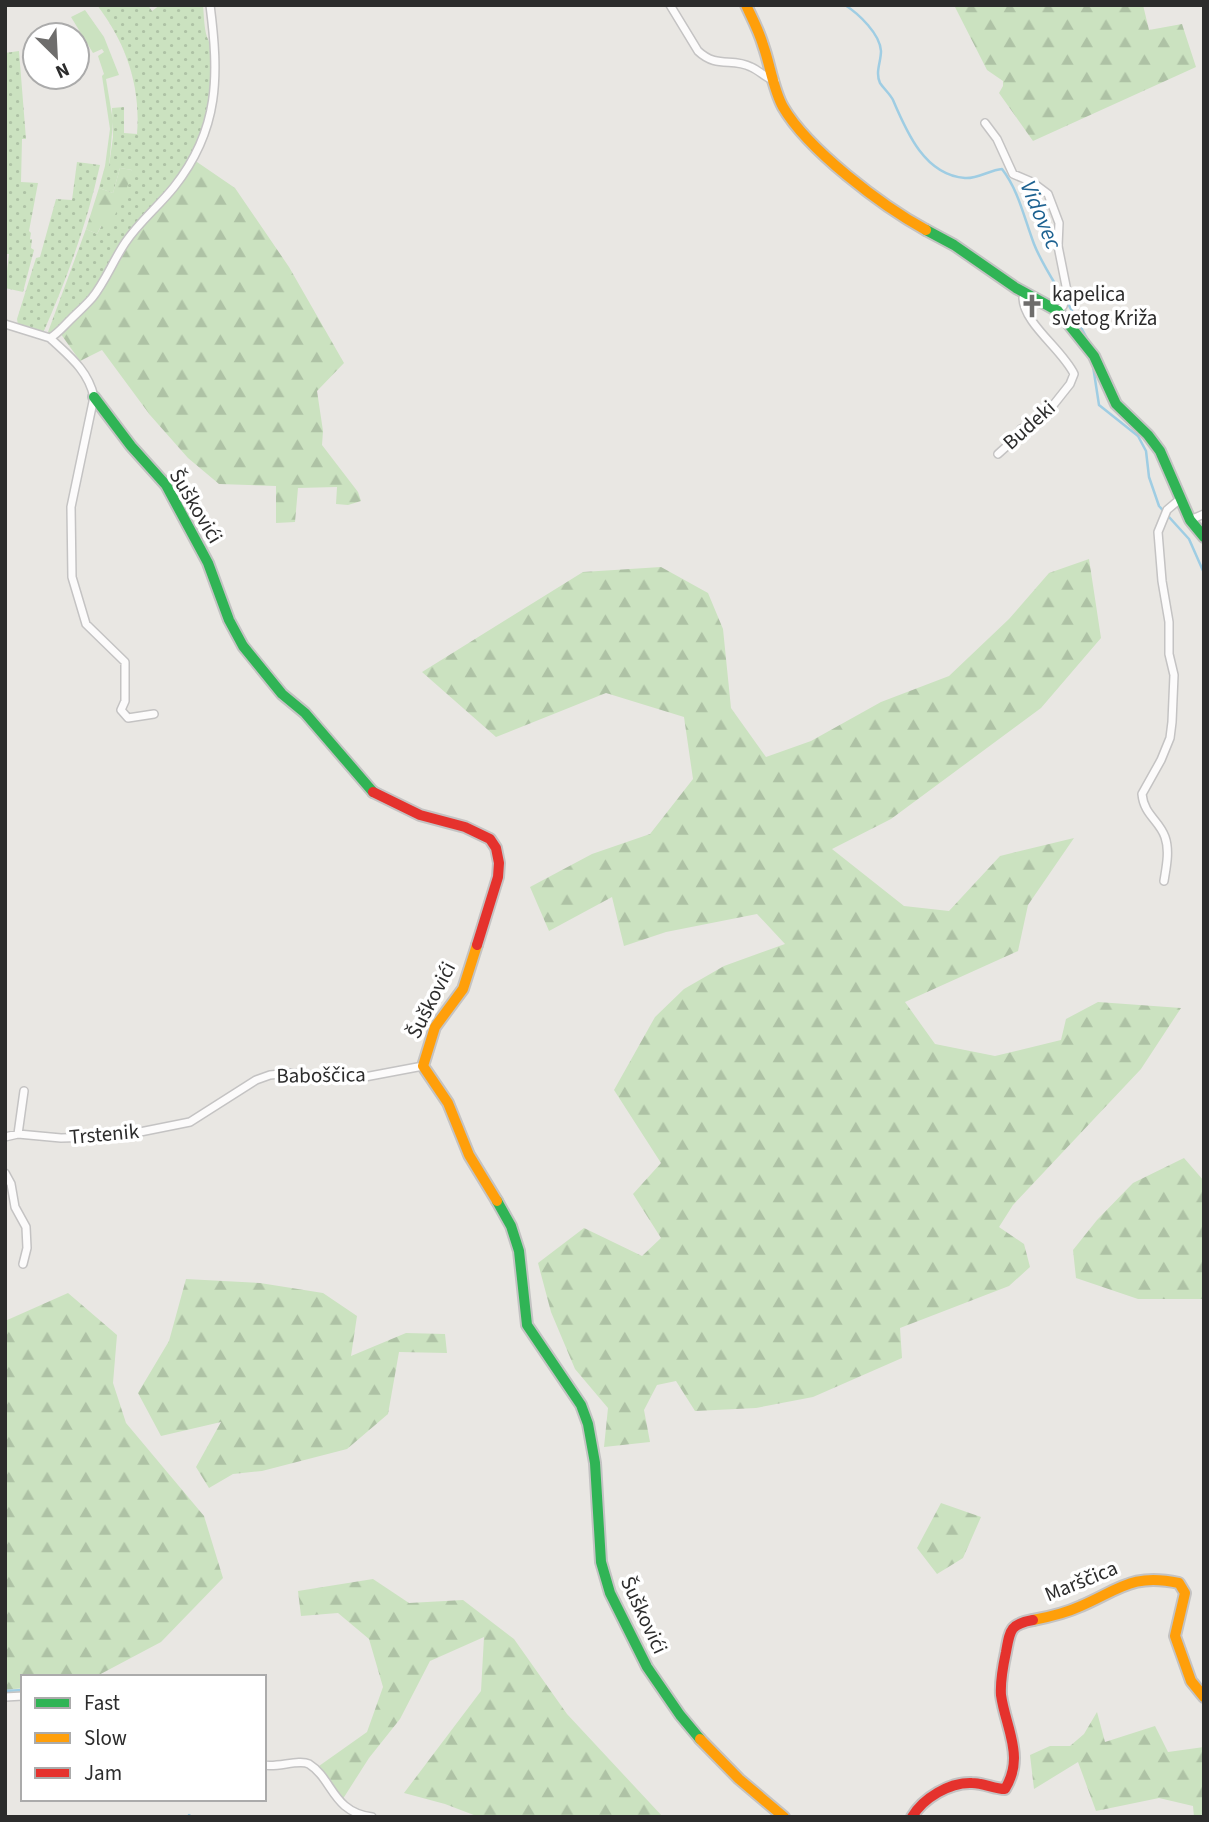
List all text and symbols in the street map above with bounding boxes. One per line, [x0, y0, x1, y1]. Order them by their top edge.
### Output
north arrow [21, 21, 91, 91]
text: N [51, 55, 74, 85]
water label: Vidovec [1012, 175, 1070, 255]
place label: kapelica svetog Križa [1052, 279, 1157, 333]
church icon: kapelica svetog Križa [1018, 292, 1046, 320]
street label: Budeki [996, 393, 1062, 457]
street label: Šuškovići [162, 463, 230, 549]
street label: Šuškovići [399, 956, 463, 1044]
street label: Baboščica [276, 1059, 366, 1091]
street label: Trstenik [68, 1116, 141, 1152]
street label: Marščica [1040, 1553, 1122, 1609]
street label: Šuškovići [613, 1571, 675, 1659]
legend [21, 1675, 266, 1801]
text: Fast [84, 1688, 120, 1718]
text: Slow [84, 1723, 127, 1753]
text: Jam [84, 1758, 122, 1788]

